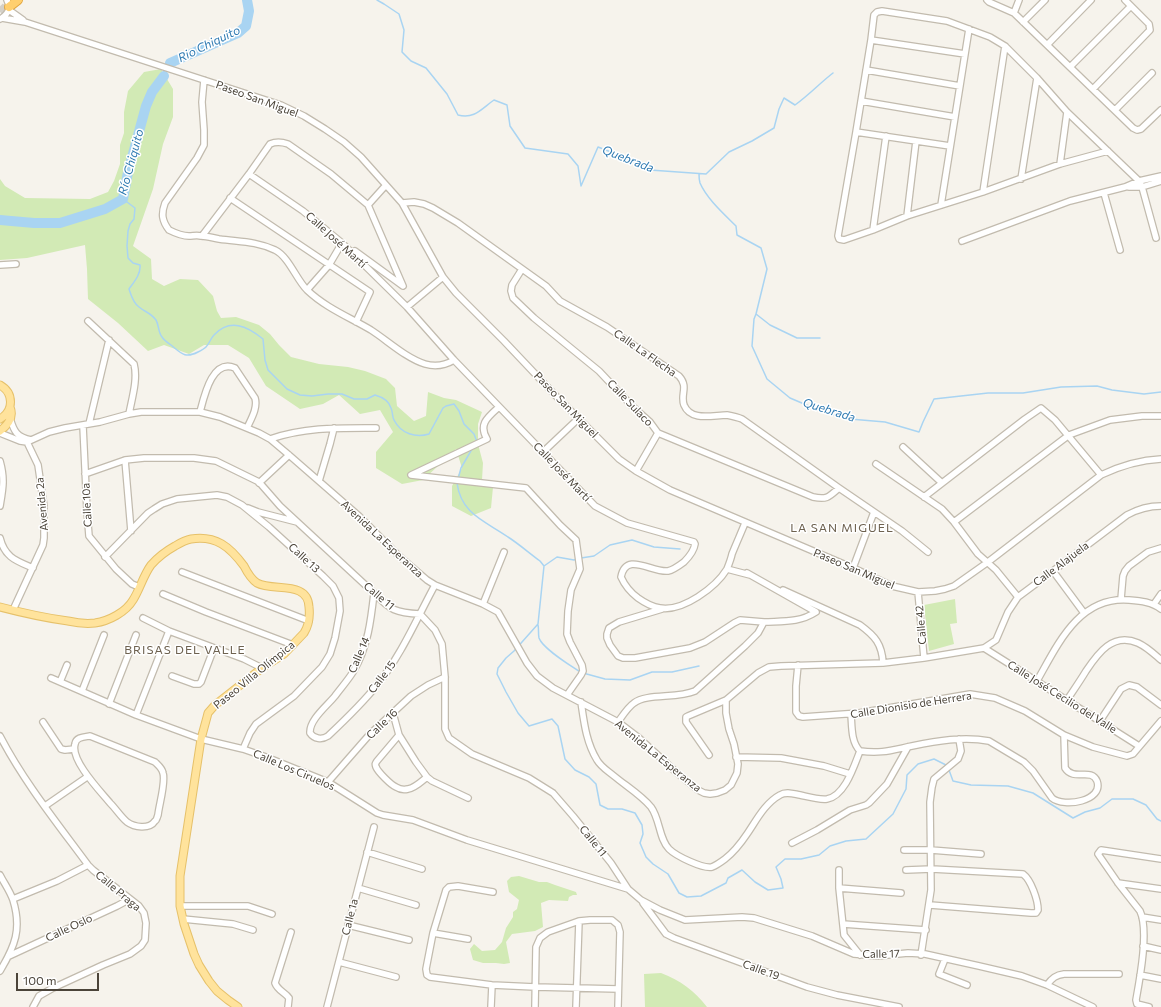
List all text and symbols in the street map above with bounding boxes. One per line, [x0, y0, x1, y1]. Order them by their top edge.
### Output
water label: Rio Chiquito [175, 23, 243, 65]
street label: Paseo San Miguel [214, 78, 300, 120]
water label: Río Chiquito [115, 128, 147, 196]
water label: Quebrada [600, 143, 656, 175]
street label: Calle José Martí [303, 209, 369, 271]
street label: Calle La Flecha [611, 327, 679, 379]
street label: Paseo San Miguel [531, 369, 601, 441]
street label: Calle Sulaco [604, 377, 656, 429]
water label: Quebrada [801, 395, 857, 425]
street label: Calle José Martí [530, 440, 594, 504]
street label: Avenida 2a [33, 477, 51, 531]
street label: Calle 10a [79, 482, 95, 528]
street label: Avenida La Esperanza [338, 498, 426, 580]
district label: LA SAN MIGUEL [790, 521, 894, 535]
street label: Calle Alajuela [1031, 539, 1091, 589]
street label: Calle 13 [286, 540, 322, 576]
street label: Paseo San Miguel [811, 546, 897, 592]
street label: Calle 11 [361, 579, 397, 613]
street label: Calle 42 [913, 605, 929, 645]
street label: Calle 14 [345, 635, 373, 675]
street label: Paseo Villa Olímpica [211, 638, 297, 712]
district label: BRISAS DEL VALLE [124, 643, 246, 657]
street label: Calle 15 [365, 658, 399, 696]
street label: Calle José Cecilio del Valle [1005, 658, 1119, 736]
street label: Calle Dionisio de Herrera [849, 689, 973, 721]
street label: Calle 16 [364, 706, 400, 742]
street label: Avenida La Esperanza [612, 717, 704, 795]
street label: Calle Los Ciruelos [251, 747, 337, 793]
street label: Calle 11 [576, 823, 610, 859]
street label: Calle Praga [93, 868, 143, 914]
street label: Calle 1a [339, 897, 361, 937]
street label: Calle Oslo [43, 911, 95, 945]
street label: Calle 17 [862, 947, 900, 961]
street label: Calle 19 [741, 957, 781, 983]
scale bar [18, 965, 101, 991]
text: 100 m [23, 973, 57, 987]

